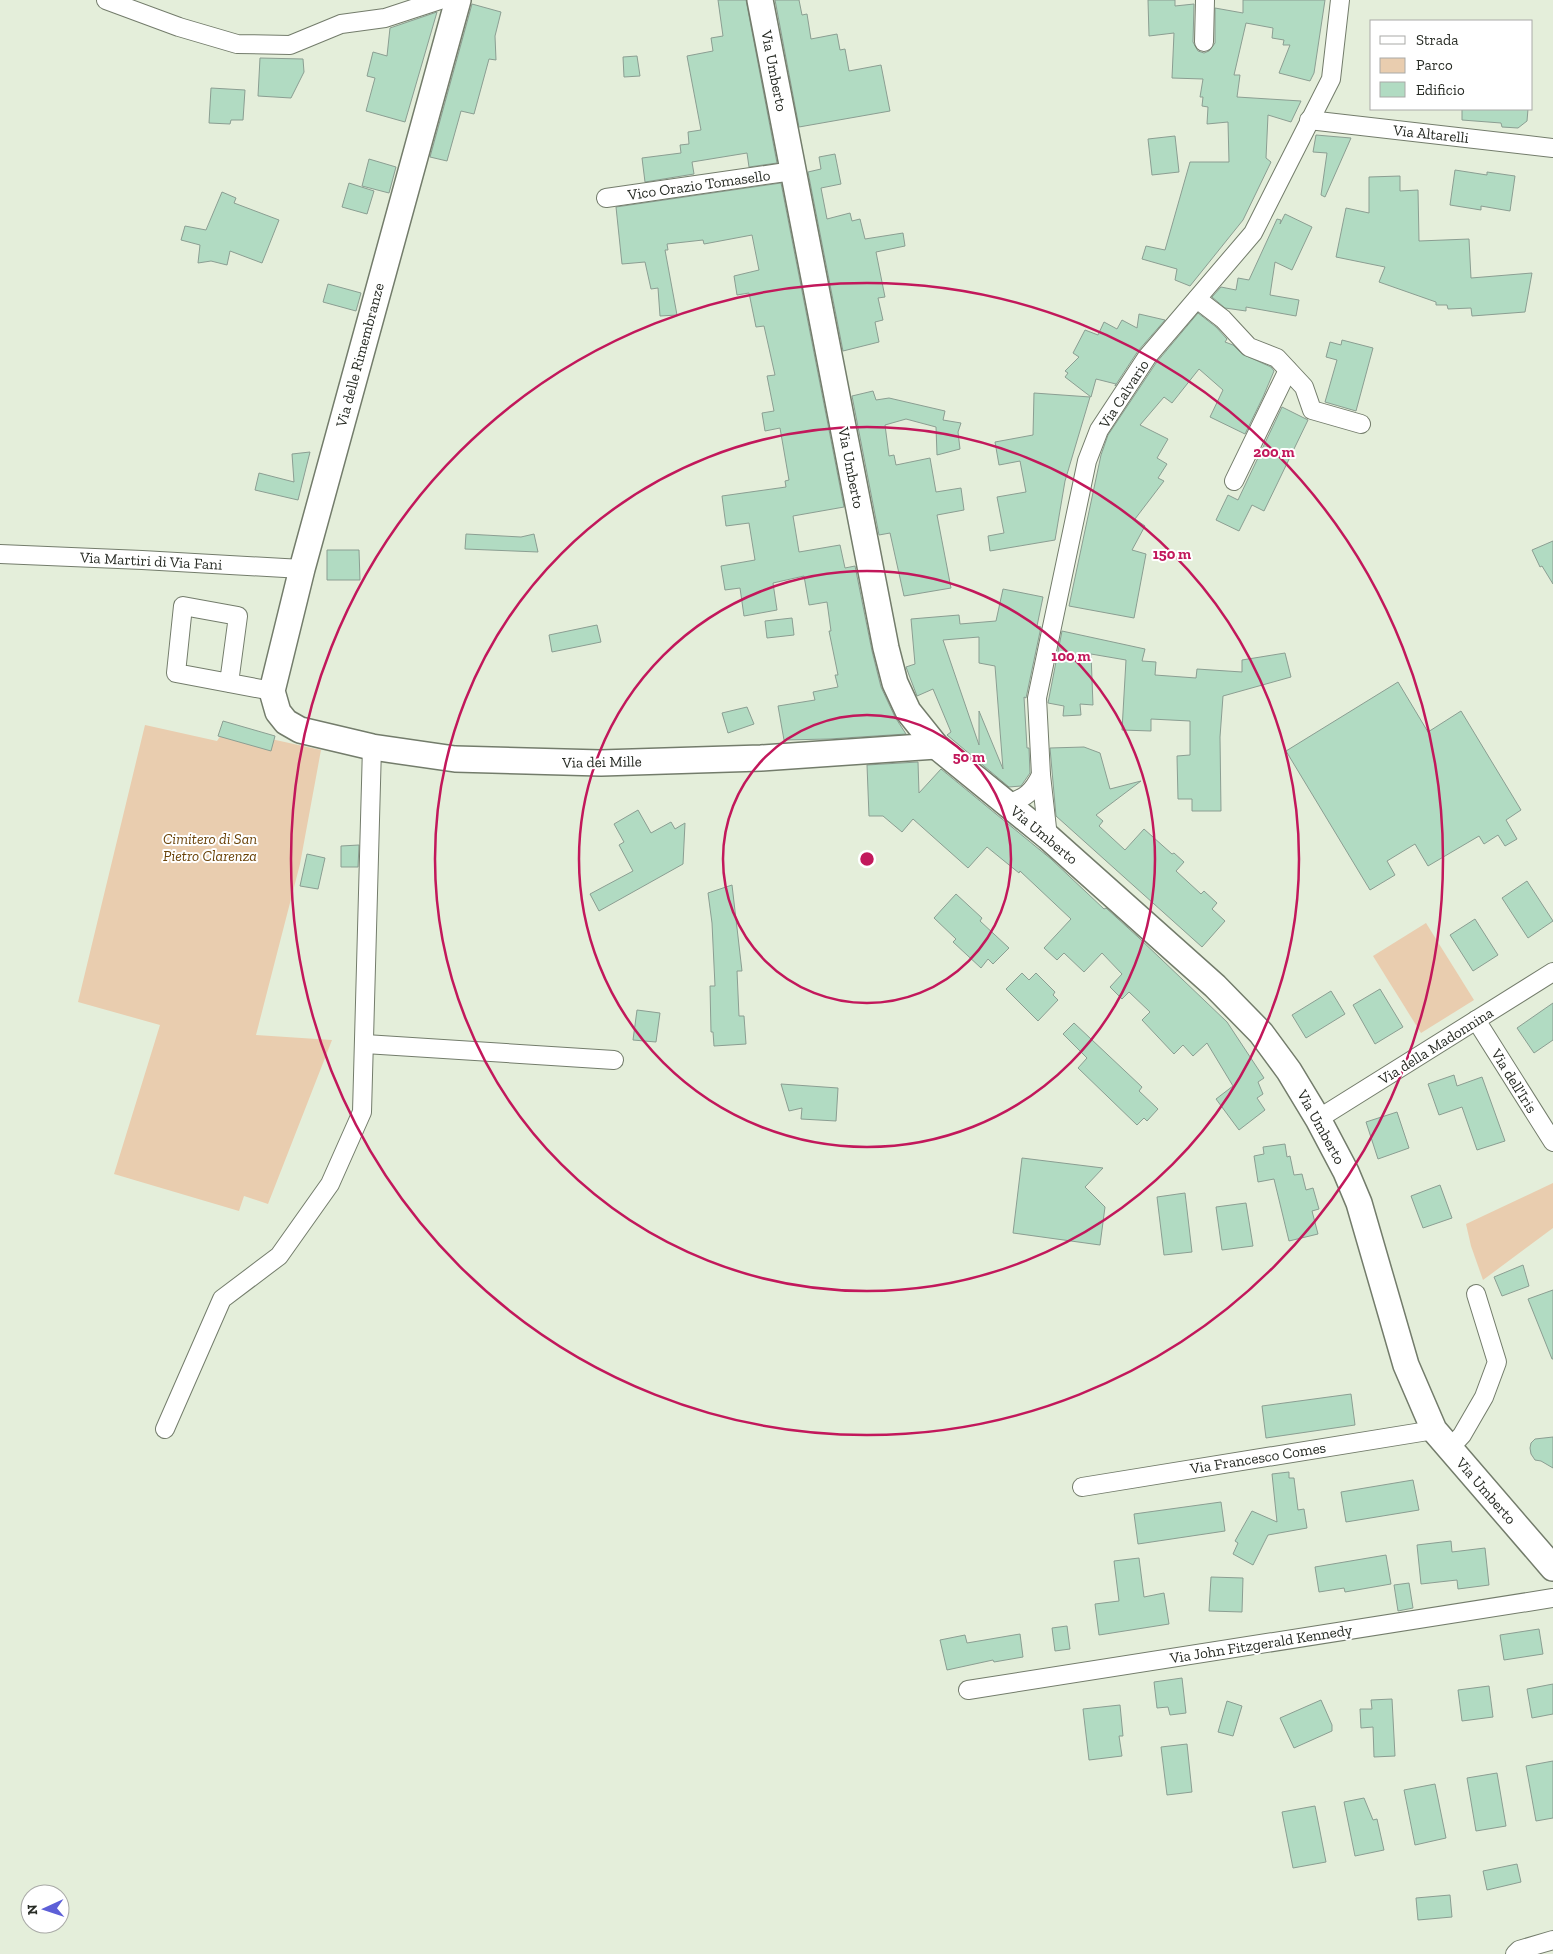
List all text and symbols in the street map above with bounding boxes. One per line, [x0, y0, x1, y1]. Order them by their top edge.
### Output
legend [1370, 20, 1533, 110]
street label: Via Umberto [757, 28, 791, 113]
text: Strada [1416, 31, 1459, 49]
text: Parco [1416, 56, 1453, 74]
text: Edificio [1416, 81, 1465, 99]
street label: Via Altarelli [1391, 121, 1470, 147]
street label: Vico Orazio Tomasello [626, 166, 772, 204]
street label: Via delle Rimembranze [332, 281, 388, 430]
street label: Via Calvario [1095, 356, 1153, 432]
street label: Via Umberto [834, 425, 868, 510]
text: 200 m [1253, 443, 1295, 461]
text: 150 m [1153, 545, 1191, 563]
street label: Via Martiri di Via Fani [78, 548, 223, 574]
text: 100 m [1051, 647, 1091, 665]
text: 50 m [953, 748, 985, 766]
street label: Via dei Mille [561, 752, 642, 772]
street label: Via Umberto [1006, 801, 1082, 869]
park label: Cimitero di San Pietro Clarenza [163, 830, 257, 865]
centre of rings [858, 850, 876, 868]
street label: Via della Madonnina [1375, 1003, 1497, 1089]
street label: Via dell'Iris [1487, 1045, 1541, 1116]
street label: Via Umberto [1293, 1086, 1349, 1168]
street label: Via Francesco Comes [1188, 1438, 1327, 1478]
street label: Via Umberto [1452, 1453, 1520, 1528]
street label: Via John Fitzgerald Kennedy [1168, 1621, 1354, 1667]
north arrow [20, 1884, 70, 1934]
text: N [24, 1904, 41, 1915]

